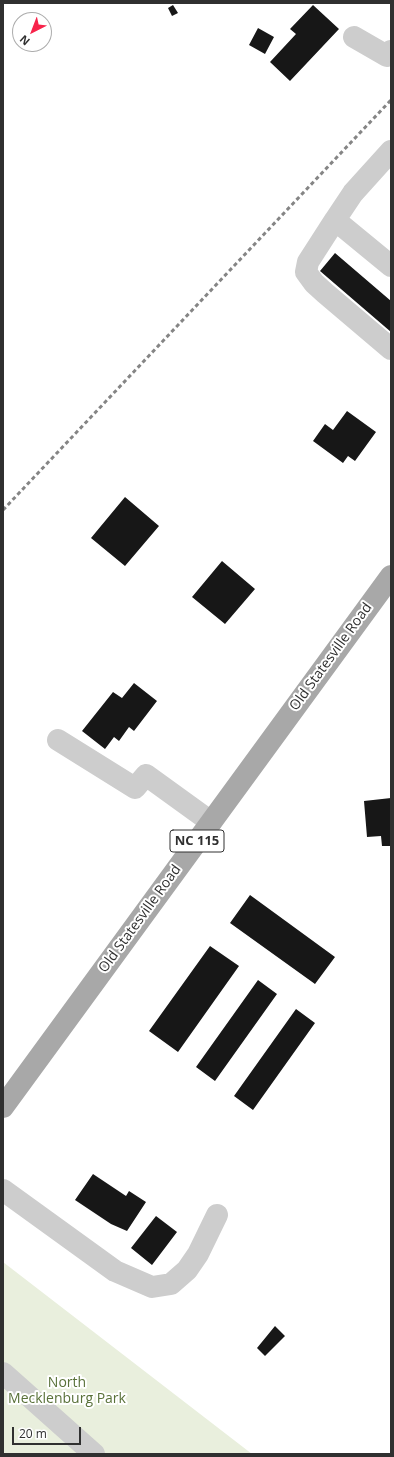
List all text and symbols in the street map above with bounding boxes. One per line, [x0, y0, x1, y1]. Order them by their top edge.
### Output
north arrow [12, 12, 52, 52]
text: N [16, 32, 33, 49]
street label: Old Statesville Road [286, 600, 376, 714]
road number: NC 115 [170, 830, 224, 852]
street label: Old Statesville Road [95, 862, 185, 976]
park label: North Mecklenburg Park [8, 1375, 126, 1408]
scale bar [14, 1419, 83, 1445]
text: 20 m [19, 1425, 47, 1442]

